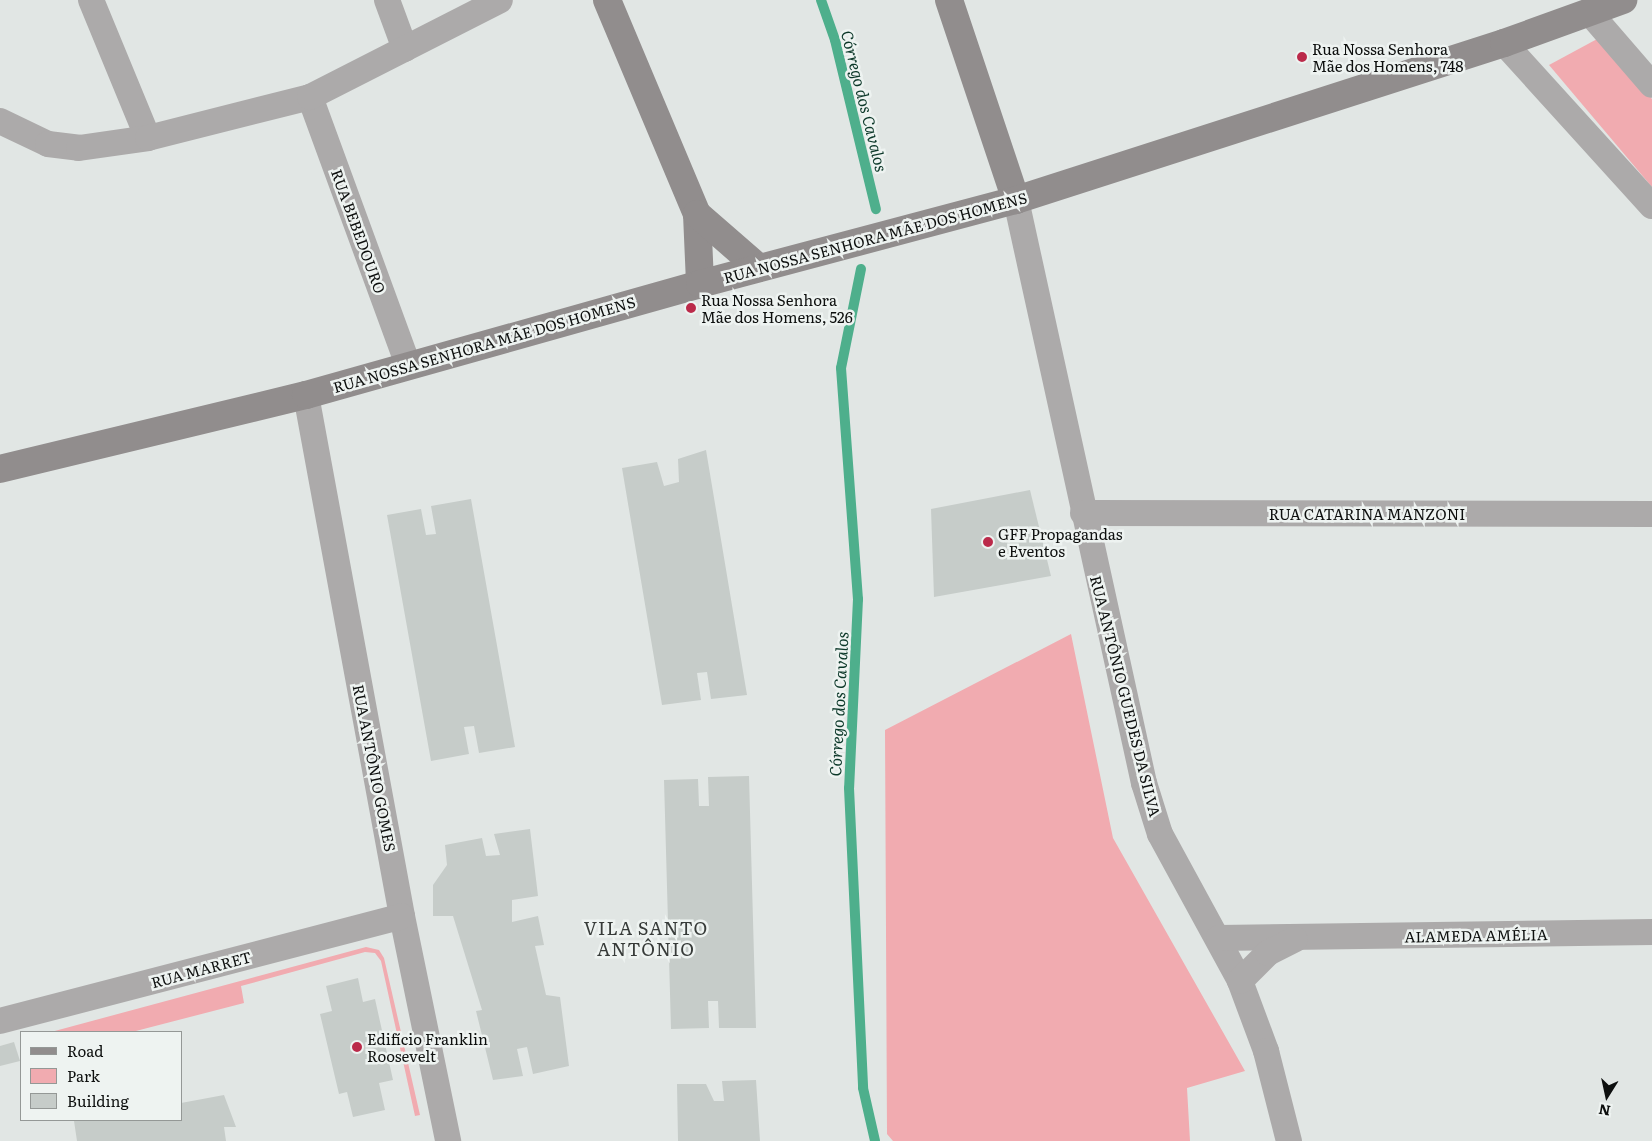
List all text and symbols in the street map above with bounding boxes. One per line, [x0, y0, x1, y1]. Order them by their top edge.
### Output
water label: Córrego dos Cavalos [838, 28, 892, 174]
place label: Rua Nossa Senhora Mãe dos Homens, 748 [1312, 39, 1464, 74]
marker: Rua Nossa Senhora Mãe dos Homens, 748 [1296, 51, 1308, 63]
street label: RUA BEBEDOURO [328, 167, 390, 295]
street label: RUA NOSSA SENHORA MÃE DOS HOMENS [721, 188, 1029, 286]
place label: Rua Nossa Senhora Mãe dos Homens, 526 [701, 290, 853, 325]
street label: RUA NOSSA SENHORA MÃE DOS HOMENS [331, 292, 637, 396]
marker: Rua Nossa Senhora Mãe dos Homens, 526 [685, 302, 697, 314]
street label: RUA CATARINA MANZONI [1269, 505, 1465, 523]
place label: GFF Propagandas e Eventos [998, 524, 1123, 559]
marker: GFF Propagandas e Eventos [982, 536, 994, 548]
street label: RUA ANTÔNIO GUEDES DA SILVA [1087, 573, 1165, 819]
water label: Córrego dos Cavalos [825, 631, 851, 777]
street label: RUA ANTÔNIO GOMES [350, 683, 400, 853]
district label: VILA SANTO ANTÔNIO [583, 918, 709, 961]
street label: ALAMEDA AMÉLIA [1404, 925, 1548, 945]
street label: RUA MARRET [149, 947, 253, 991]
place label: Edifício Franklin Roosevelt [367, 1029, 488, 1064]
legend [20, 1031, 182, 1121]
text: Road [67, 1039, 103, 1062]
marker: Edifício Franklin Roosevelt [351, 1041, 363, 1053]
text: Park [67, 1064, 100, 1087]
north arrow [1582, 1071, 1632, 1121]
text: Building [67, 1089, 129, 1112]
text: N [1597, 1100, 1612, 1122]

